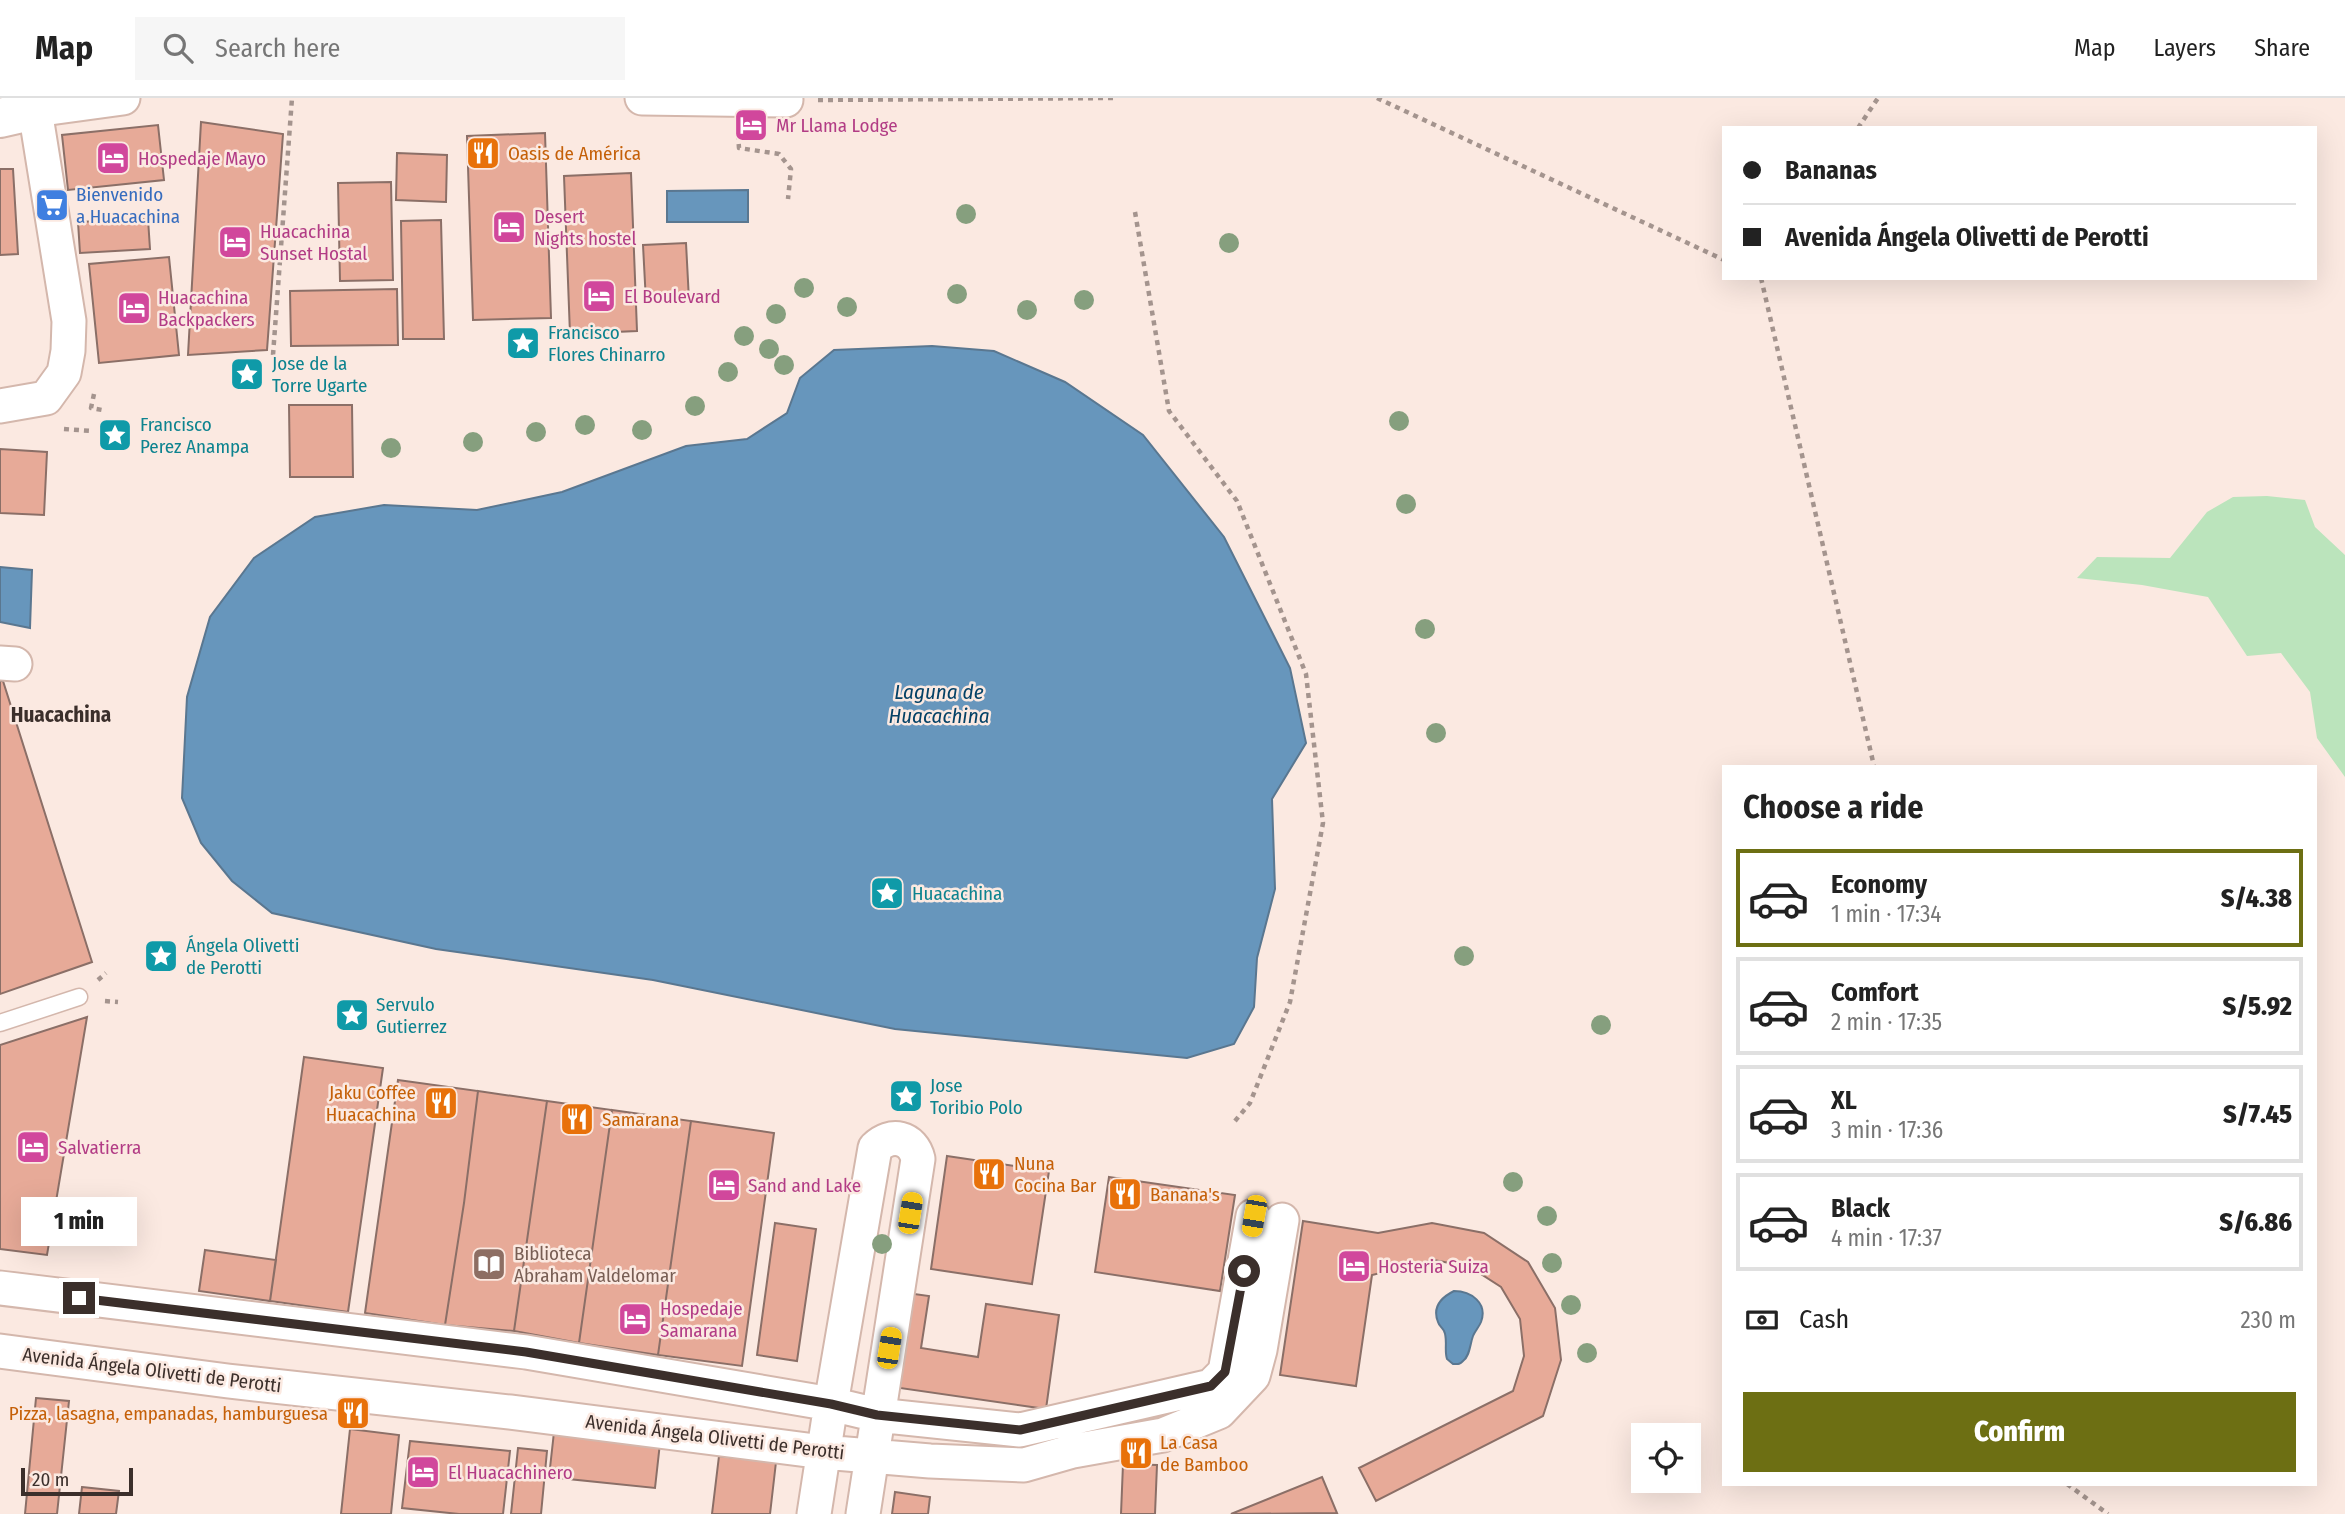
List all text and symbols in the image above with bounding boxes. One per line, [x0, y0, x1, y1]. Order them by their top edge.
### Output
search box [135, 17, 625, 80]
text: Map [35, 28, 93, 68]
icon: search [159, 29, 197, 67]
text: Search here [215, 33, 340, 64]
text: Map [2074, 34, 2116, 62]
text: Layers [2154, 34, 2216, 62]
text: Share [2254, 34, 2310, 62]
hotel icon: Mr Llama Lodge [732, 106, 770, 144]
place label: Mr Llama Lodge [776, 114, 898, 137]
restaurant icon: Oasis de América [464, 134, 502, 172]
hotel icon: Hospedaje Mayo [94, 139, 132, 177]
place label: Oasis de América [508, 142, 641, 165]
place label: Hospedaje Mayo [138, 147, 266, 170]
text: Bananas [1785, 155, 1877, 186]
place label: Bienvenido a Huacachina [76, 183, 180, 228]
supermarket icon: Bienvenido a Huacachina [33, 186, 71, 224]
place label: Desert Nights hostel [534, 205, 637, 250]
hotel icon: Desert Nights hostel [490, 208, 528, 246]
place label: Huacachina Sunset Hostal [260, 220, 367, 265]
text: Avenida Ángela Olivetti de Perotti [1785, 222, 2149, 253]
hotel icon: Huacachina Sunset Hostal [216, 223, 254, 261]
hotel icon: El Boulevard [580, 277, 618, 315]
place label: El Boulevard [624, 285, 721, 308]
place label: Huacachina Backpackers [158, 286, 255, 331]
hotel icon: Huacachina Backpackers [115, 289, 153, 327]
place label: Francisco Flores Chinarro [548, 321, 665, 366]
place icon: Francisco Flores Chinarro [504, 324, 542, 362]
place label: Jose de la Torre Ugarte [272, 352, 367, 397]
place icon: Jose de la Torre Ugarte [228, 355, 266, 393]
place label: Francisco Perez Anampa [140, 413, 249, 458]
place icon: Francisco Perez Anampa [96, 416, 134, 454]
water label: Laguna de Huacachina [888, 679, 990, 729]
district label: Huacachina [11, 702, 111, 728]
text: Choose a ride [1743, 788, 1924, 826]
icon: car [1747, 867, 1810, 930]
text: Economy [1831, 869, 1927, 900]
place icon: Huacachina [868, 874, 906, 912]
place label: Huacachina [912, 882, 1002, 905]
text: S/4.38 [2221, 883, 2292, 914]
text: 1 min · 17:34 [1831, 900, 1941, 928]
place label: Ángela Olivetti de Perotti [186, 934, 299, 979]
place icon: Ángela Olivetti de Perotti [142, 937, 180, 975]
icon: car [1747, 975, 1810, 1038]
text: Comfort [1831, 977, 1919, 1008]
text: S/5.92 [2223, 991, 2292, 1022]
place label: Servulo Gutierrez [376, 993, 447, 1038]
place icon: Servulo Gutierrez [333, 996, 371, 1034]
text: 2 min · 17:35 [1831, 1008, 1942, 1036]
place label: Jose Toribio Polo [930, 1074, 1023, 1119]
place icon: Jose Toribio Polo [887, 1077, 925, 1115]
place label: Jaku Coffee Huacachina [326, 1081, 416, 1126]
icon: car [1747, 1083, 1810, 1146]
restaurant icon: Jaku Coffee Huacachina [422, 1084, 460, 1122]
text: XL [1831, 1085, 1857, 1116]
text: S/7.45 [2223, 1099, 2292, 1130]
restaurant icon: Samarana [558, 1100, 596, 1138]
place label: Samarana [602, 1108, 679, 1131]
text: 3 min · 17:36 [1831, 1116, 1943, 1144]
hotel icon: Salvatierra [14, 1128, 52, 1166]
place label: Salvatierra [58, 1136, 141, 1159]
place label: Nuna Cocina Bar [1014, 1152, 1097, 1197]
restaurant icon: Nuna Cocina Bar [970, 1155, 1008, 1193]
hotel icon: Sand and Lake [705, 1166, 743, 1204]
place label: Sand and Lake [748, 1174, 861, 1197]
restaurant icon: Banana's [1106, 1175, 1144, 1213]
place label: Banana's [1150, 1183, 1220, 1206]
car [897, 1191, 924, 1235]
icon: car [1747, 1191, 1810, 1254]
car [1241, 1193, 1268, 1239]
text: Black [1831, 1193, 1890, 1224]
callout: 1 min [21, 1196, 137, 1246]
text: 1 min [54, 1207, 104, 1235]
text: S/6.86 [2219, 1207, 2292, 1238]
text: 4 min · 17:37 [1831, 1224, 1942, 1252]
place label: Biblioteca Abraham Valdelomar [514, 1242, 676, 1287]
library icon: Biblioteca Abraham Valdelomar [470, 1245, 508, 1283]
hotel icon: Hosteria Suiza [1335, 1247, 1373, 1285]
route start [1228, 1255, 1260, 1287]
place label: Hosteria Suiza [1378, 1255, 1489, 1278]
route end [63, 1282, 95, 1314]
place label: Hospedaje Samarana [660, 1297, 743, 1342]
hotel icon: Hospedaje Samarana [616, 1300, 654, 1338]
icon: cash [1743, 1301, 1781, 1339]
text: Cash [1799, 1304, 1849, 1335]
text: 230 m [2240, 1306, 2296, 1334]
car [876, 1326, 903, 1370]
street label: Avenida Ángela Olivetti de Perotti [21, 1343, 283, 1397]
button: Confirm [1743, 1392, 2296, 1472]
restaurant icon: Pizza, lasagna, empanadas, hamburguesa [334, 1394, 372, 1432]
place label: Pizza, lasagna, empanadas, hamburguesa [9, 1402, 328, 1425]
street label: Avenida Ángela Olivetti de Perotti [584, 1410, 846, 1464]
map controls [1631, 1423, 1701, 1493]
button: locate [1631, 1423, 1701, 1493]
place label: La Casa de Bamboo [1160, 1431, 1248, 1476]
restaurant icon: La Casa de Bamboo [1117, 1434, 1155, 1472]
hotel icon: El Huacachinero [404, 1453, 442, 1491]
place label: El Huacachinero [448, 1461, 573, 1484]
scale bar [21, 1465, 133, 1497]
text: 20 m [32, 1468, 69, 1491]

